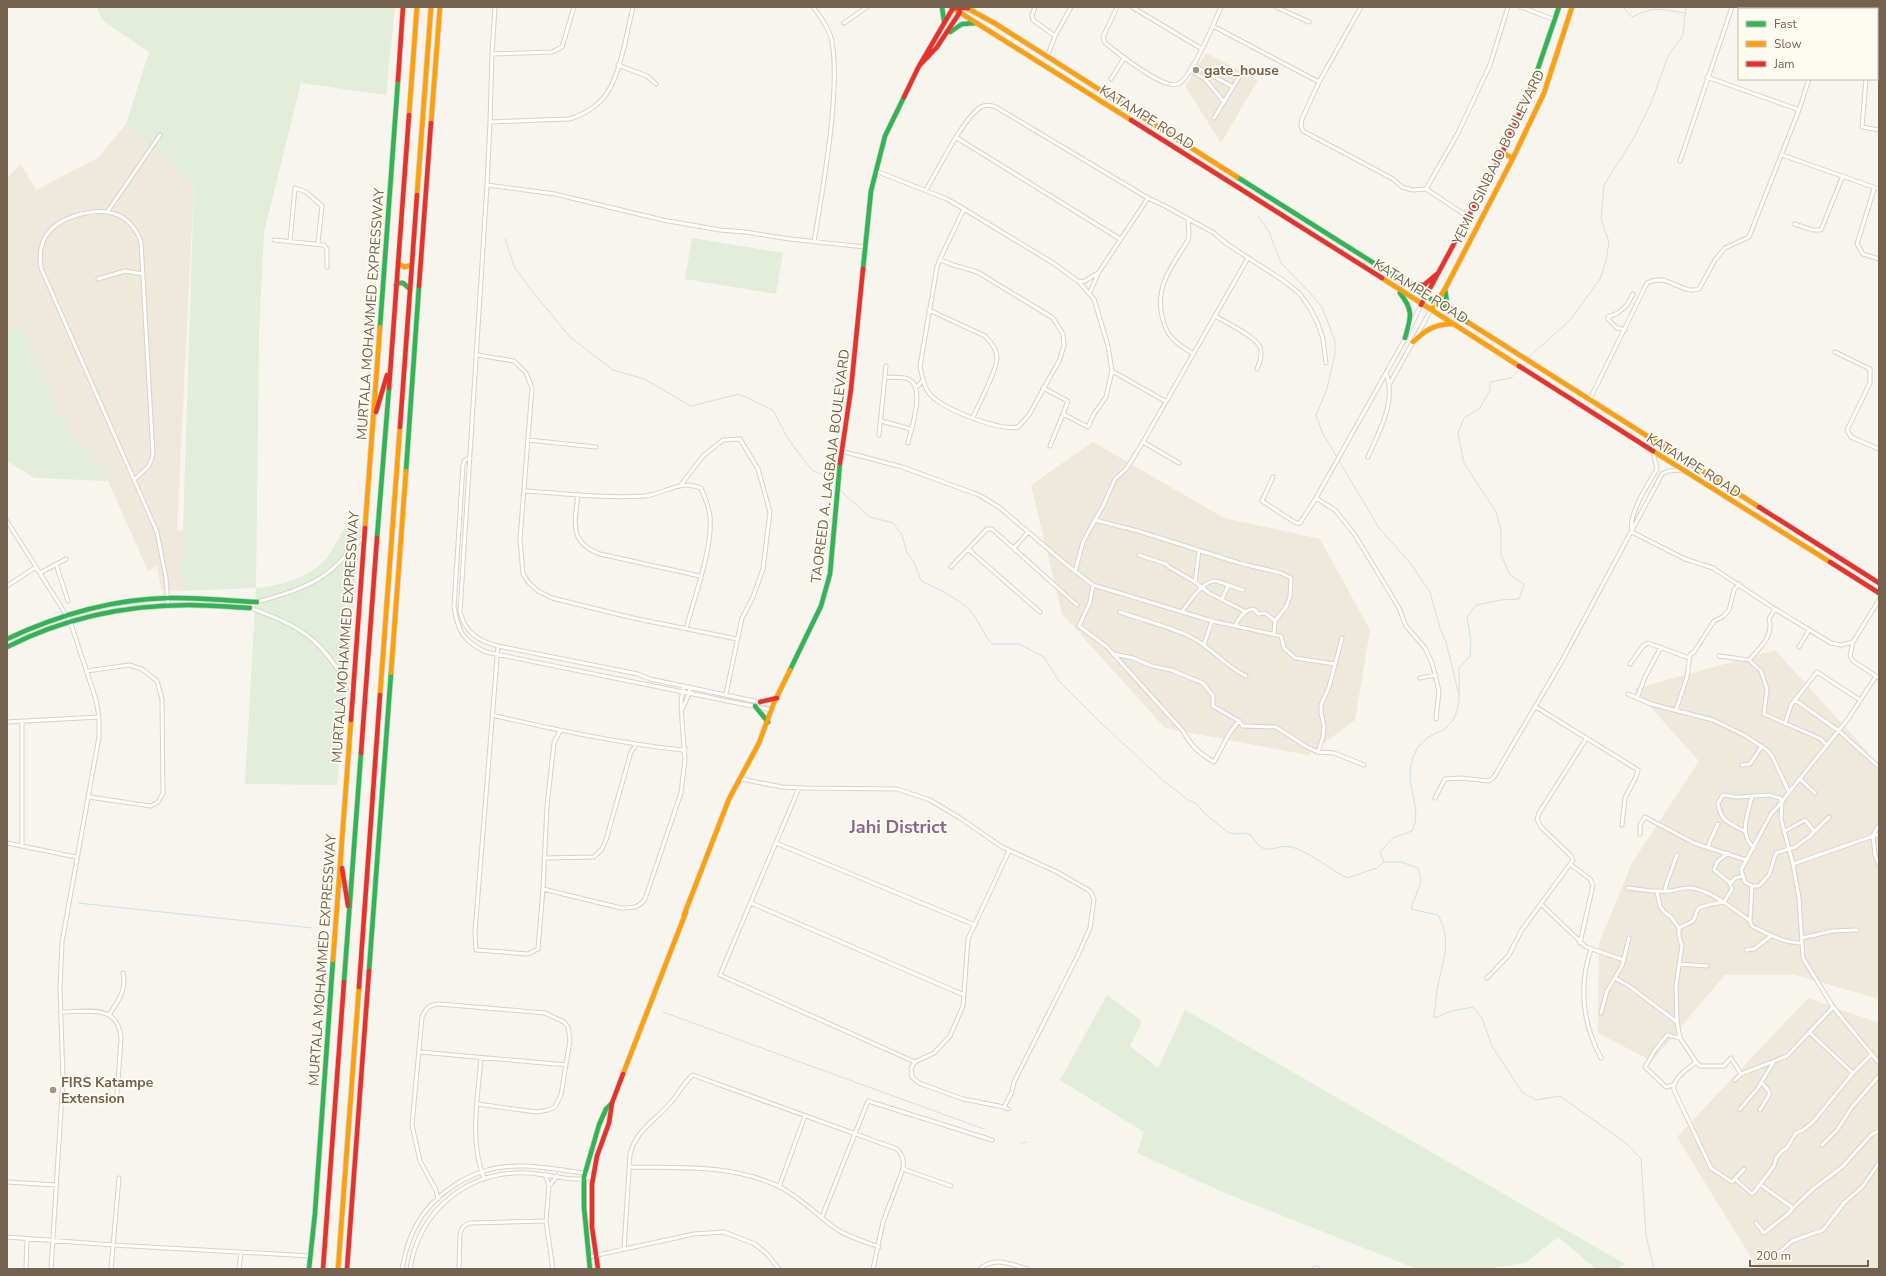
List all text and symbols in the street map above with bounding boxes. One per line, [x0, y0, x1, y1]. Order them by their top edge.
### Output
legend [1738, 8, 1878, 80]
text: Fast [1774, 16, 1797, 32]
text: Slow [1774, 36, 1802, 52]
text: Jam [1773, 56, 1795, 72]
place label: gate_house [1204, 61, 1279, 80]
marker: gate_house [1191, 65, 1201, 75]
street label: YEMI OSINBAJO BOULEVARD [1447, 66, 1549, 249]
street label: KATAMPE ROAD [1096, 81, 1198, 154]
street label: MURTALA MOHAMMED EXPRESSWAY [352, 187, 389, 441]
street label: KATAMPE ROAD [1370, 255, 1472, 328]
street label: TAOREED A. LAGBAJA BOULEVARD [807, 348, 854, 584]
street label: KATAMPE ROAD [1643, 429, 1745, 502]
street label: MURTALA MOHAMMED EXPRESSWAY [327, 510, 364, 764]
district label: Jahi District [848, 815, 947, 839]
street label: MURTALA MOHAMMED EXPRESSWAY [304, 833, 341, 1087]
place label: FIRS Katampe Extension [61, 1073, 154, 1108]
marker: FIRS Katampe Extension [48, 1085, 58, 1095]
scale bar [1750, 1242, 1868, 1268]
text: 200 m [1756, 1248, 1791, 1264]

